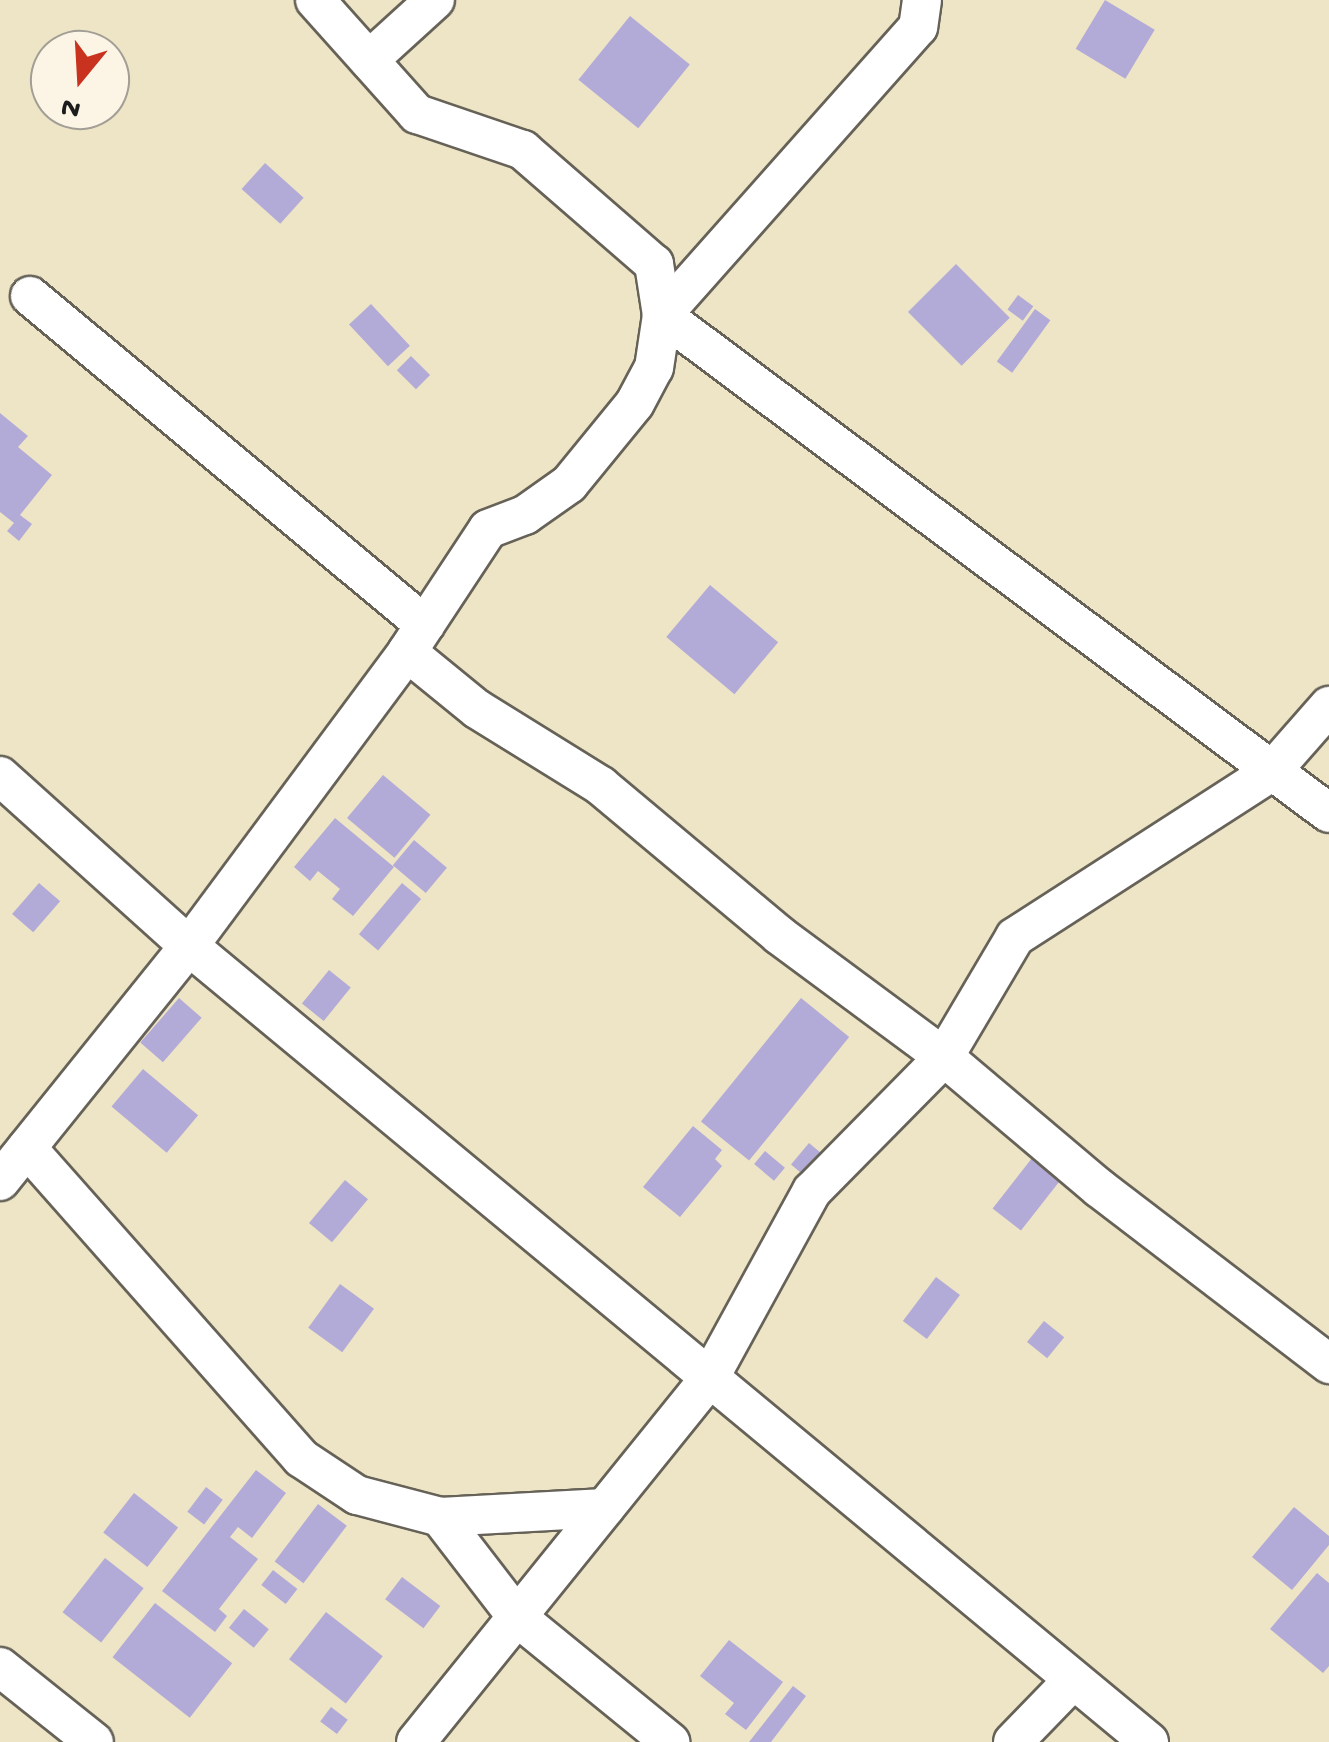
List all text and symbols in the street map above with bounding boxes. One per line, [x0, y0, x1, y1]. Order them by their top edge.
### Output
north arrow [30, 30, 130, 130]
text: N [57, 89, 85, 126]

